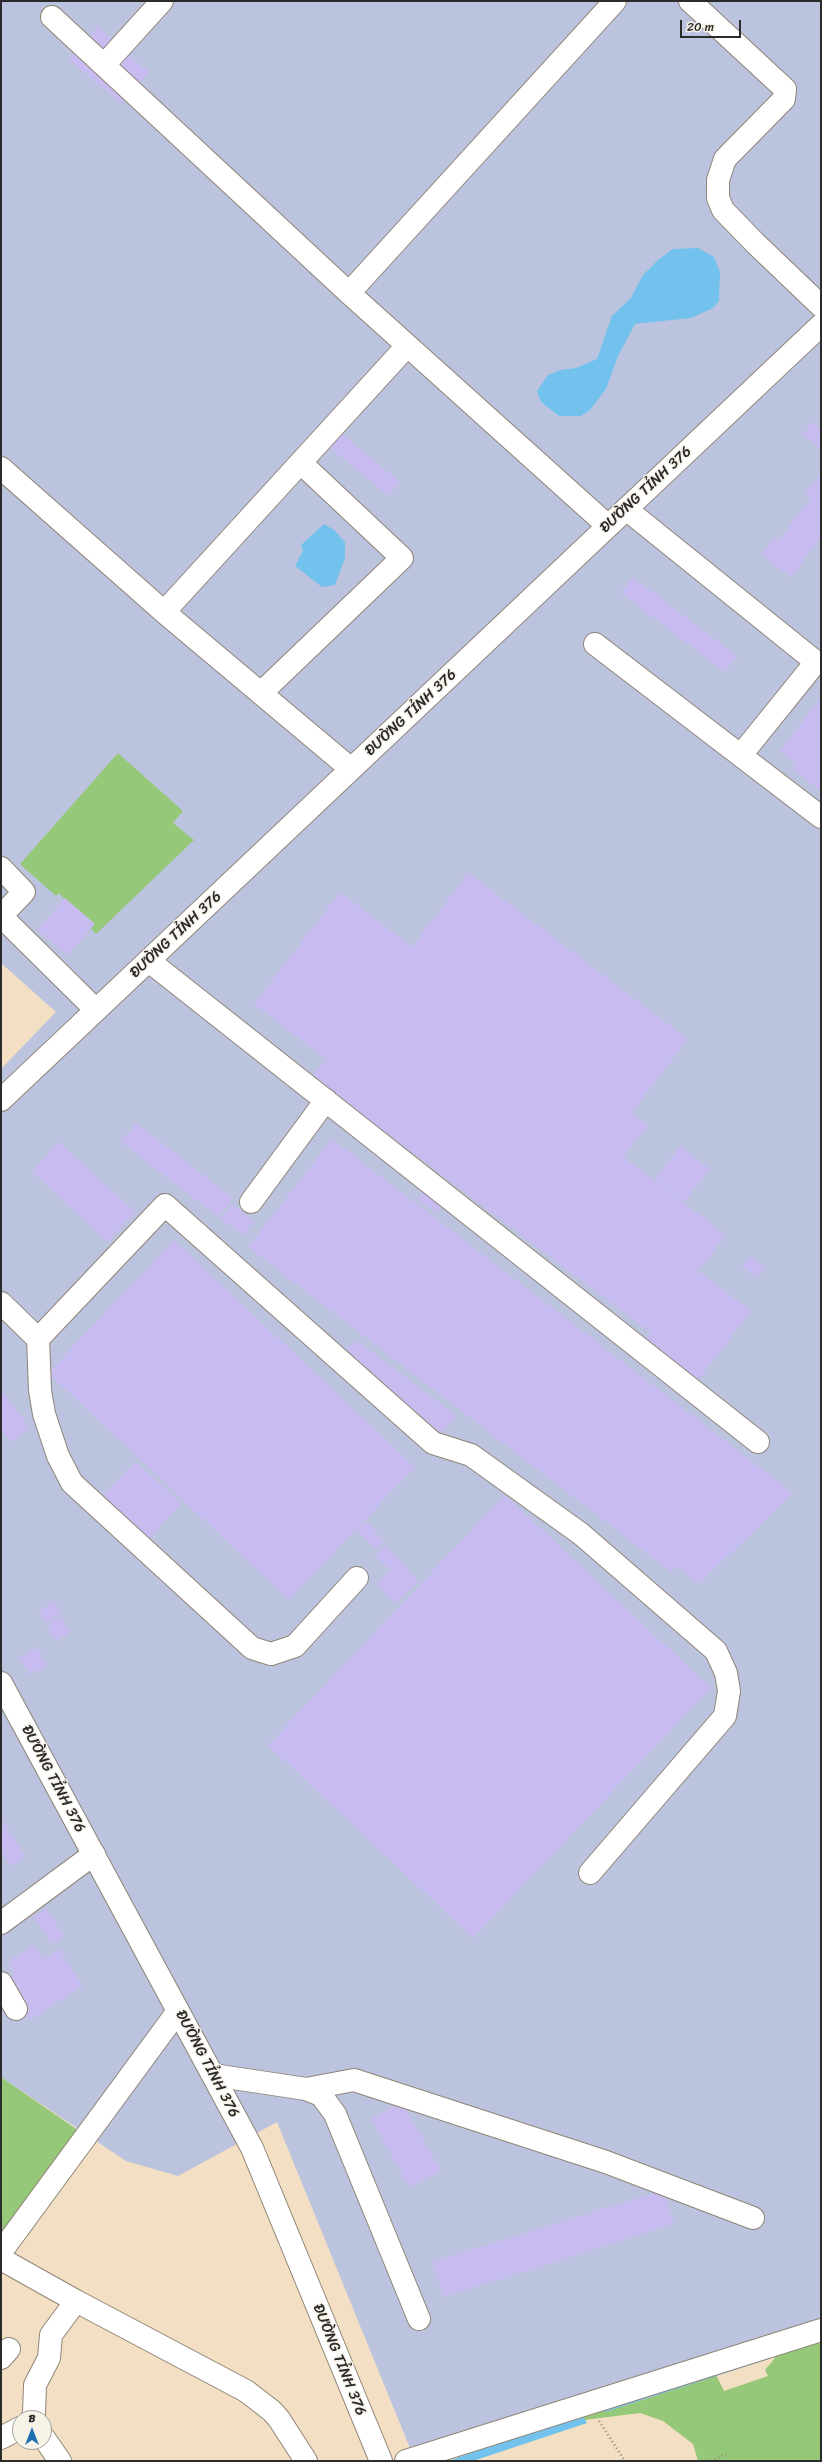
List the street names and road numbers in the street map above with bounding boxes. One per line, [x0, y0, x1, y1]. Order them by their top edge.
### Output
street label: ĐƯỜNG TỈNH 376 [596, 443, 696, 537]
street label: ĐƯỜNG TỈNH 376 [361, 666, 461, 760]
street label: ĐƯỜNG TỈNH 376 [126, 888, 226, 982]
street label: ĐƯỜNG TỈNH 376 [17, 1722, 89, 1836]
street label: ĐƯỜNG TỈNH 376 [171, 2007, 243, 2121]
street label: ĐƯỜNG TỈNH 376 [308, 2302, 370, 2418]

